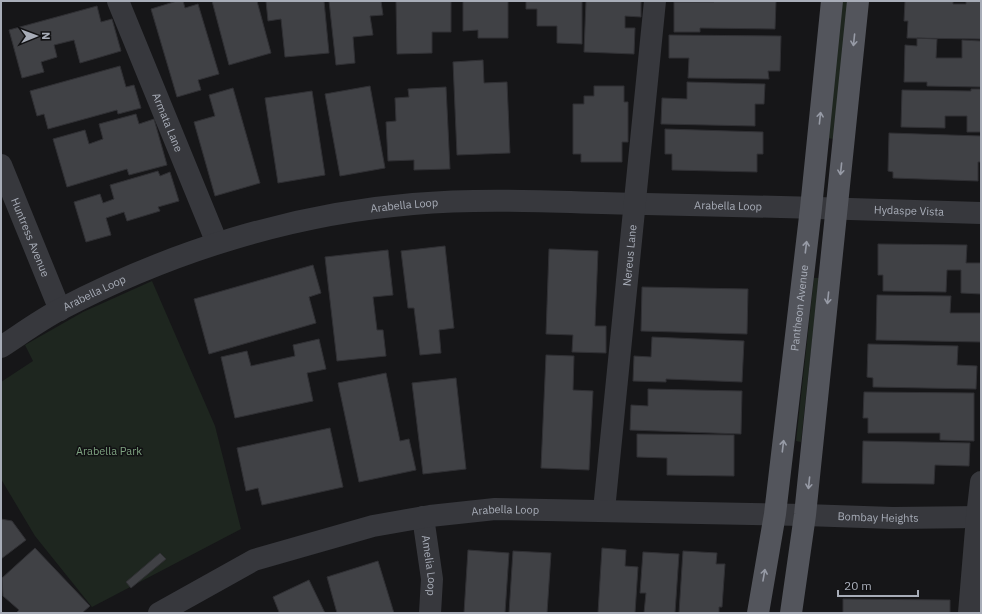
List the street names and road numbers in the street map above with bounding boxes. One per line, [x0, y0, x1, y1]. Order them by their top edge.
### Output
street label: Armata Lane [149, 91, 186, 154]
street label: Arabella Loop [370, 195, 439, 216]
street label: Huntress Avenue [8, 196, 53, 279]
street label: Arabella Loop [694, 198, 762, 213]
street label: Hydaspe Vista [874, 202, 944, 219]
street label: Nereus Lane [619, 224, 640, 287]
street label: Pantheon Avenue [787, 264, 811, 352]
street label: Arabella Loop [60, 272, 128, 314]
street label: Arabella Loop [471, 502, 539, 519]
street label: Bombay Heights [837, 509, 919, 525]
street label: Amelia Loop [419, 534, 439, 596]

